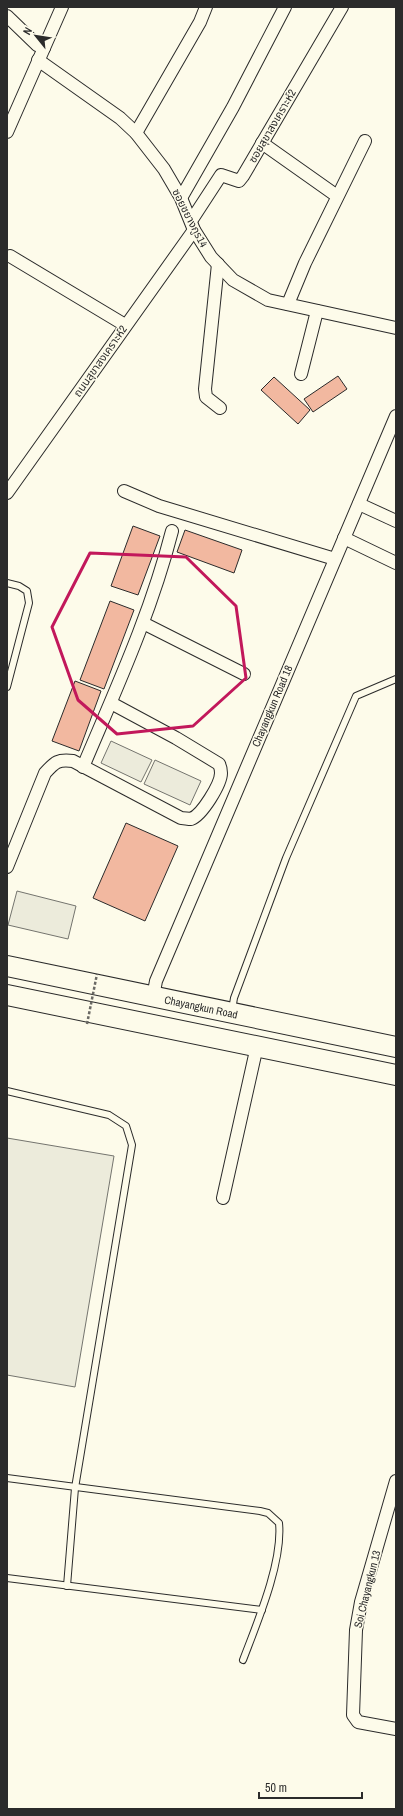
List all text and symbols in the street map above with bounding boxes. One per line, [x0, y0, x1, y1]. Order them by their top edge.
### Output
north arrow [16, 16, 56, 56]
text: N [20, 25, 35, 37]
street label: ซอยสุขาสงเคราะห์2 [245, 87, 299, 165]
street label: ซอยชยางกูร14 [169, 186, 211, 250]
street label: ถนนสุขาสงเคราะห์2 [70, 323, 130, 399]
street label: Chayangkun Road 18 [249, 663, 295, 749]
street label: Chayangkun Road [163, 992, 239, 1022]
street label: Soi Chayangkun 13 [351, 1549, 383, 1629]
scale bar [259, 1774, 362, 1800]
text: 50 m [265, 1780, 287, 1796]

